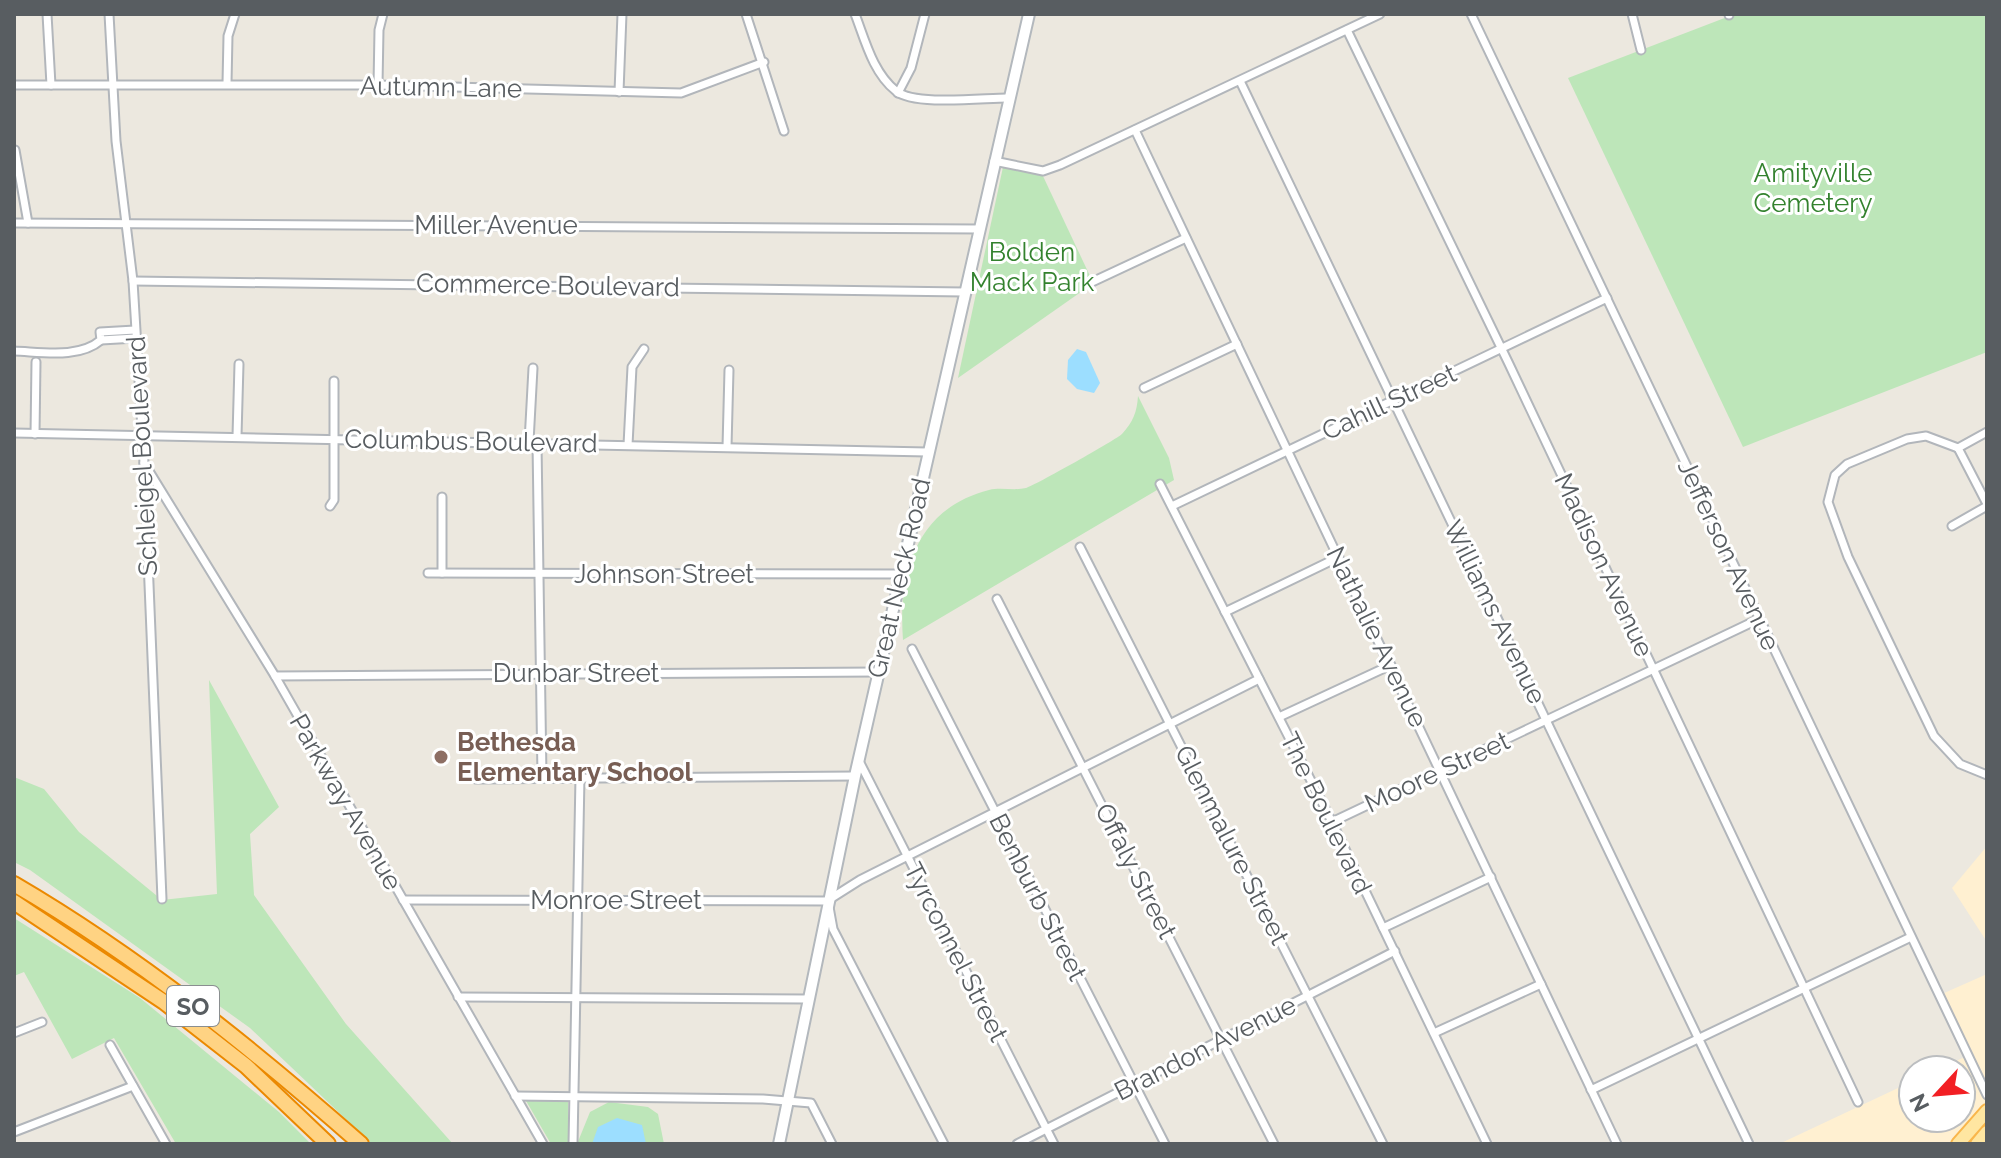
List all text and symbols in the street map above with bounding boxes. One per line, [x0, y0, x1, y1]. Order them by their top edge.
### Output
street label: Autumn Lane [360, 71, 522, 103]
park label: Amityville Cemetery [1753, 158, 1873, 218]
street label: Miller Avenue [414, 210, 578, 240]
park label: Bolden Mack Park [970, 237, 1095, 297]
street label: Commerce Boulevard [416, 268, 680, 302]
street label: Schleigel Boulevard [121, 335, 163, 577]
street label: Cahill Street [1317, 358, 1461, 446]
street label: Columbus Boulevard [344, 424, 598, 458]
street label: Jefferson Avenue [1672, 455, 1786, 655]
street label: Madison Avenue [1548, 469, 1660, 661]
street label: Great Neck Road [861, 475, 937, 681]
street label: Williams Avenue [1438, 515, 1552, 709]
street label: Nathalie Avenue [1320, 542, 1434, 732]
street label: Johnson Street [574, 559, 754, 589]
street label: Dunbar Street [493, 658, 660, 688]
street label: Parkway Avenue [283, 709, 409, 895]
street label: Moore Street [1360, 725, 1514, 819]
place label: Bethesda Elementary School [457, 727, 694, 787]
street label: The Boulevard [1274, 727, 1378, 899]
street label: Glenmalure Street [1169, 740, 1295, 950]
marker: Bethesda Elementary School [432, 748, 450, 766]
street label: Offaly Street [1089, 798, 1183, 944]
street label: Benburb Street [983, 809, 1093, 986]
street label: Tyrconnel Street [898, 858, 1014, 1047]
street label: Monroe Street [530, 885, 702, 915]
road number: SO [167, 986, 219, 1026]
street label: Brandon Avenue [1109, 989, 1301, 1107]
north arrow [1897, 1054, 1977, 1134]
text: N [1904, 1090, 1934, 1116]

